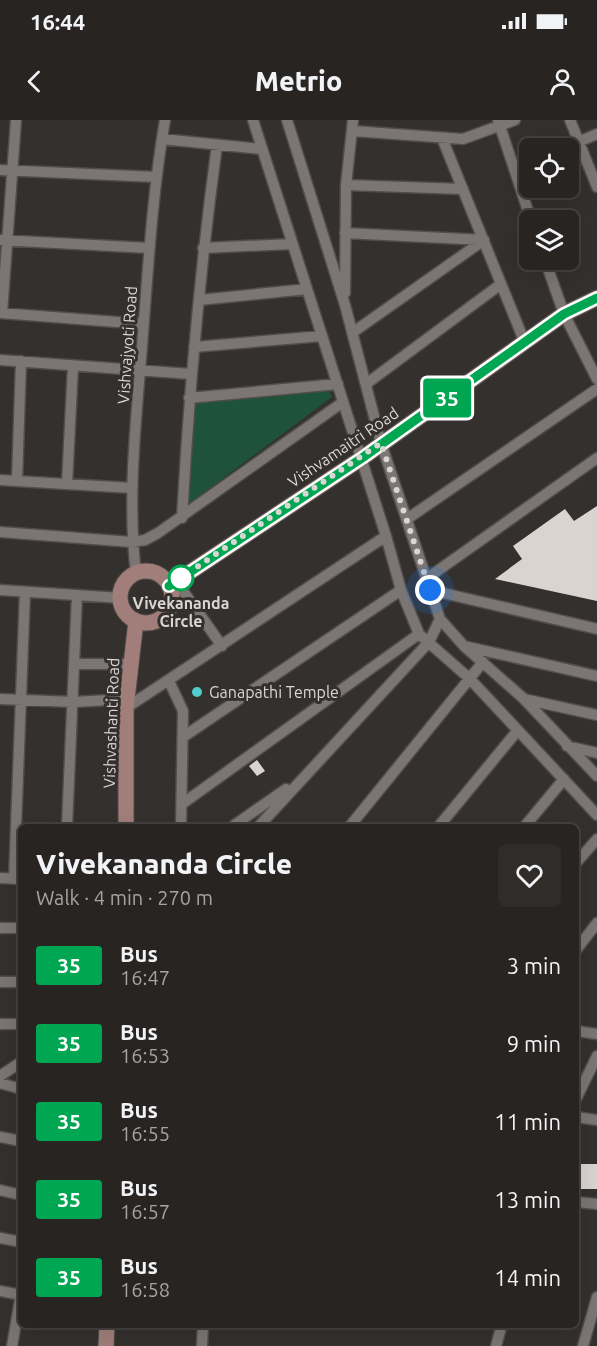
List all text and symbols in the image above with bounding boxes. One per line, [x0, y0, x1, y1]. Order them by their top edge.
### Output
text: 16:44 [30, 9, 85, 34]
icon: back [18, 65, 51, 98]
icon: person [546, 65, 579, 98]
text: Metrio [255, 66, 342, 96]
map controls [519, 138, 579, 270]
button: locate [519, 138, 579, 198]
button: layers [519, 210, 579, 270]
street label: Vishvajyoti Road [114, 285, 140, 405]
line badge: 35 [420, 378, 474, 418]
text: 35 [435, 386, 459, 410]
street label: Vishvamaitri Road [284, 403, 402, 491]
marker: Vivekananda Circle [168, 565, 194, 591]
your location [415, 575, 445, 605]
place label: Vivekananda Circle [133, 594, 229, 630]
street label: Vishvashanti Road [100, 657, 122, 789]
place label: Ganapathi Temple [209, 683, 339, 701]
marker: Ganapathi Temple [190, 685, 204, 699]
button: heart [498, 844, 561, 907]
text: Vivekananda Circle [36, 848, 292, 879]
text: Walk · 4 min · 270 m [36, 886, 213, 909]
text: Bus [120, 941, 158, 966]
text: 35 [57, 953, 81, 977]
text: 3 min [507, 953, 561, 978]
text: 16:47 [120, 966, 170, 989]
text: Bus [120, 1019, 158, 1044]
text: 35 [57, 1031, 81, 1055]
text: 9 min [507, 1031, 561, 1056]
text: 16:53 [120, 1044, 170, 1067]
text: Bus [120, 1097, 158, 1122]
text: 35 [57, 1109, 81, 1133]
text: 11 min [494, 1109, 561, 1134]
text: 16:55 [120, 1122, 170, 1145]
text: Bus [120, 1175, 158, 1200]
text: 35 [57, 1187, 81, 1211]
text: 13 min [494, 1187, 561, 1212]
text: 16:57 [120, 1200, 170, 1223]
text: Bus [120, 1253, 158, 1278]
text: 35 [57, 1265, 81, 1289]
text: 14 min [494, 1265, 561, 1290]
text: 16:58 [120, 1278, 170, 1301]

